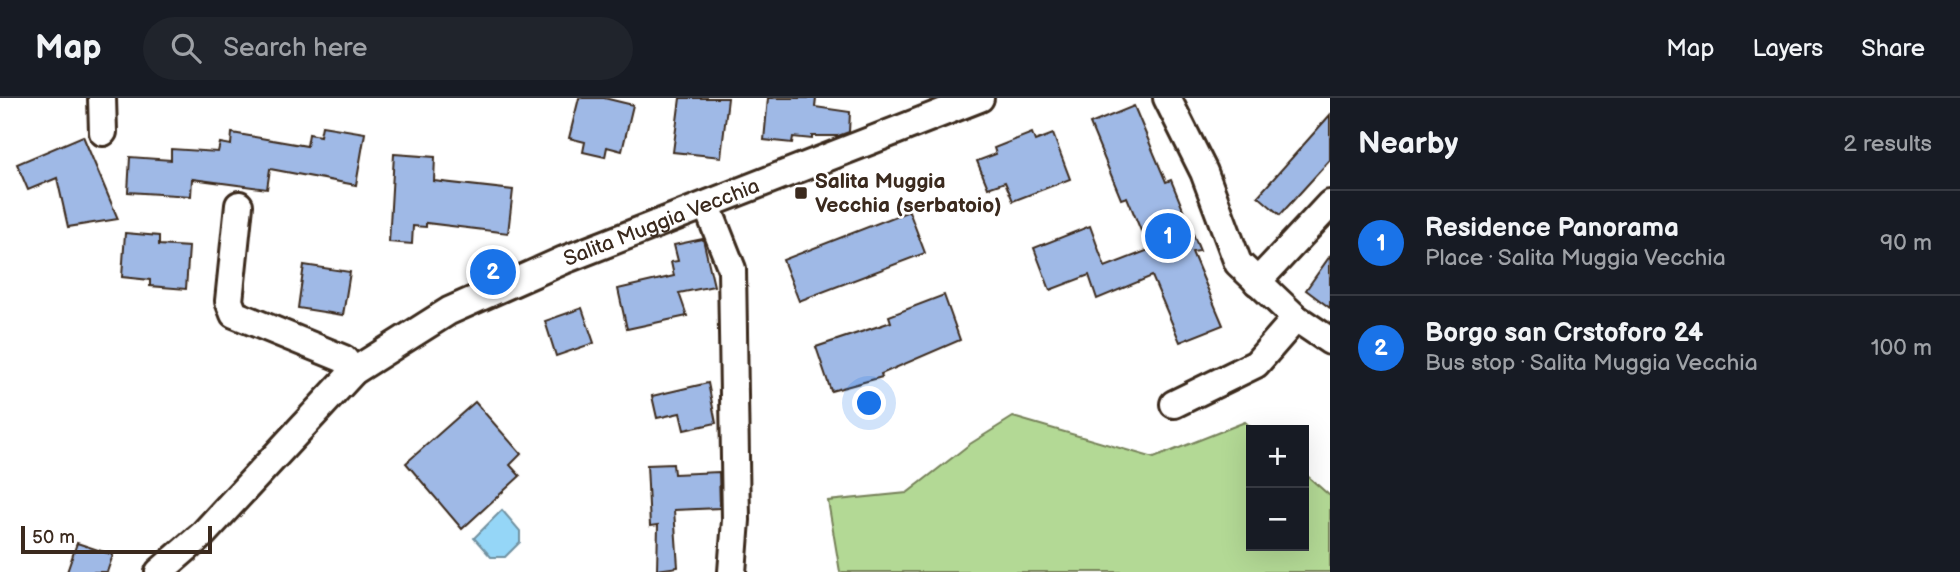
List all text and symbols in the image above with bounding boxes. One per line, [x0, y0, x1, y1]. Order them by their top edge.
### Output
search box [143, 17, 633, 80]
text: Map [35, 28, 101, 68]
icon: search [167, 29, 205, 67]
text: Search here [223, 33, 367, 64]
text: Map [1666, 34, 1714, 63]
text: Layers [1752, 34, 1823, 63]
text: Share [1861, 34, 1925, 63]
text: Nearby [1358, 126, 1458, 162]
text: 2 results [1843, 130, 1932, 158]
place label: Salita Muggia Vecchia (serbatoio) [815, 169, 1001, 218]
street label: Salita Muggia Vecchia [560, 173, 763, 272]
marker: Salita Muggia Vecchia (serbatoio) [793, 185, 809, 201]
pin: 1 [1145, 210, 1191, 262]
text: Residence Panorama [1425, 213, 1679, 244]
text: 1 [1376, 229, 1386, 257]
text: 90 m [1880, 229, 1932, 257]
text: Place · Salita Muggia Vecchia [1425, 244, 1726, 272]
pin: 2 [470, 246, 516, 298]
text: Borgo san Crstoforo 24 [1425, 318, 1703, 349]
text: 2 [1374, 334, 1388, 362]
text: 100 m [1871, 334, 1932, 362]
text: Bus stop · Salita Muggia Vecchia [1425, 349, 1758, 377]
your location [852, 386, 886, 420]
map controls [1246, 425, 1309, 551]
button: + [1246, 425, 1309, 488]
button: − [1246, 488, 1309, 551]
scale bar [21, 523, 212, 555]
text: 50 m [32, 526, 75, 549]

